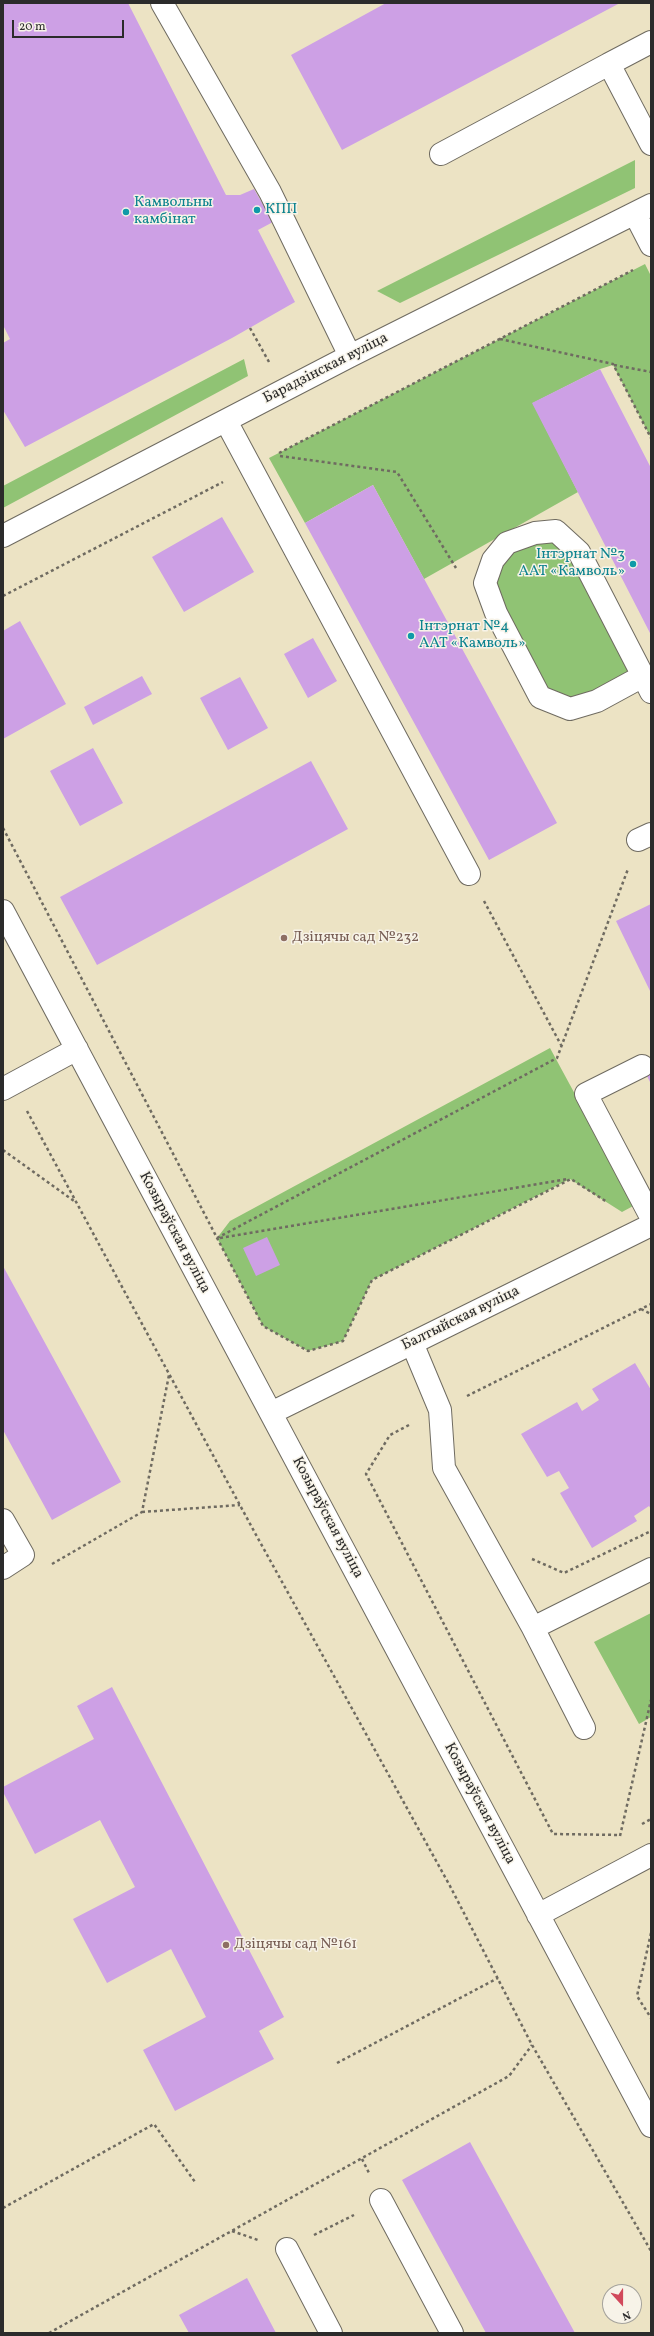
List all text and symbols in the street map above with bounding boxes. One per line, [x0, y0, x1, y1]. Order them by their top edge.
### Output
scale bar [14, 12, 126, 38]
text: 20 m [19, 19, 46, 35]
place label: Камвольны камбінат [134, 194, 213, 229]
place label: КПП [265, 201, 297, 219]
marker: КПП [252, 205, 262, 215]
marker: Камвольны камбінат [121, 207, 131, 217]
street label: Барадзінская вуліца [260, 330, 392, 408]
place label: Інтэрнат №3 ААТ «Камволь» [518, 546, 625, 581]
marker: Інтэрнат №3 ААТ «Камволь» [628, 559, 638, 569]
place label: Інтэрнат №4 ААТ «Камволь» [419, 618, 526, 653]
marker: Інтэрнат №4 ААТ «Камволь» [406, 631, 416, 641]
place label: Дзіцячы сад №232 [292, 929, 419, 947]
marker: Дзіцячы сад №232 [279, 933, 289, 943]
street label: Козыраўская вуліца [134, 1169, 214, 1297]
street label: Балтыйская вуліца [399, 1283, 523, 1355]
street label: Козыраўская вуліца [287, 1454, 367, 1582]
street label: Козыраўская вуліца [439, 1740, 519, 1868]
place label: Дзіцячы сад №161 [234, 1936, 357, 1954]
marker: Дзіцячы сад №161 [221, 1940, 231, 1950]
north arrow [602, 2284, 642, 2324]
text: N [620, 2306, 633, 2323]

